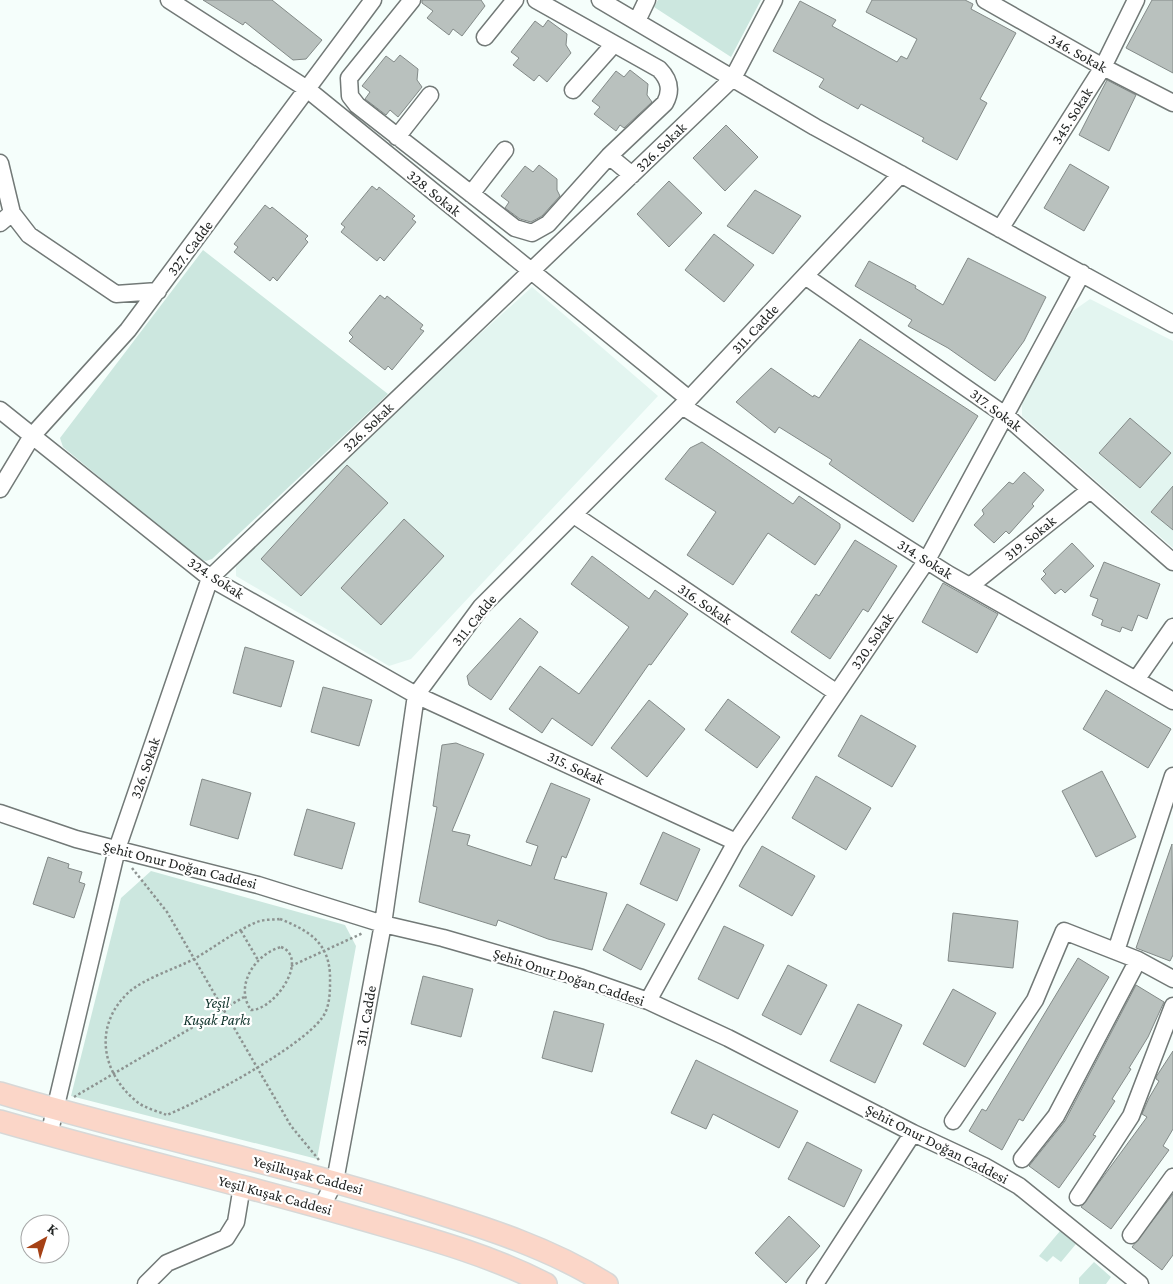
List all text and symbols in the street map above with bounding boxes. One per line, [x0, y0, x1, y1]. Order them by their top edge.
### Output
street label: 346. Sokak [1046, 30, 1111, 76]
street label: 345. Sokak [1048, 84, 1096, 147]
street label: 326. Sokak [633, 119, 690, 175]
street label: 328. Sokak [404, 167, 465, 220]
street label: 327. Cadde [164, 217, 216, 279]
street label: 311. Cadde [728, 301, 782, 357]
street label: 317. Sokak [967, 385, 1026, 435]
street label: 326. Sokak [340, 399, 397, 455]
street label: 319. Sokak [1001, 512, 1059, 563]
street label: 314. Sokak [895, 536, 956, 583]
street label: 324. Sokak [185, 554, 248, 603]
street label: 316. Sokak [675, 580, 736, 628]
street label: 311. Cadde [448, 591, 500, 649]
street label: 320. Sokak [847, 609, 897, 672]
street label: 326. Sokak [127, 735, 163, 801]
street label: 315. Sokak [545, 748, 608, 788]
street label: Şehit Onur Doğan Caddesi [101, 838, 259, 893]
street label: Şehit Onur Doğan Caddesi [491, 945, 647, 1010]
street label: 311. Cadde [353, 984, 379, 1048]
park label: Yeşil Kuşak Parkı [184, 995, 251, 1029]
street label: Şehit Onur Doğan Caddesi [863, 1101, 1011, 1188]
street label: Yeşilkuşak Caddesi [251, 1153, 365, 1198]
street label: Yeşil Kuşak Caddesi [216, 1172, 334, 1219]
north arrow [20, 1214, 70, 1264]
text: K [45, 1220, 63, 1239]

